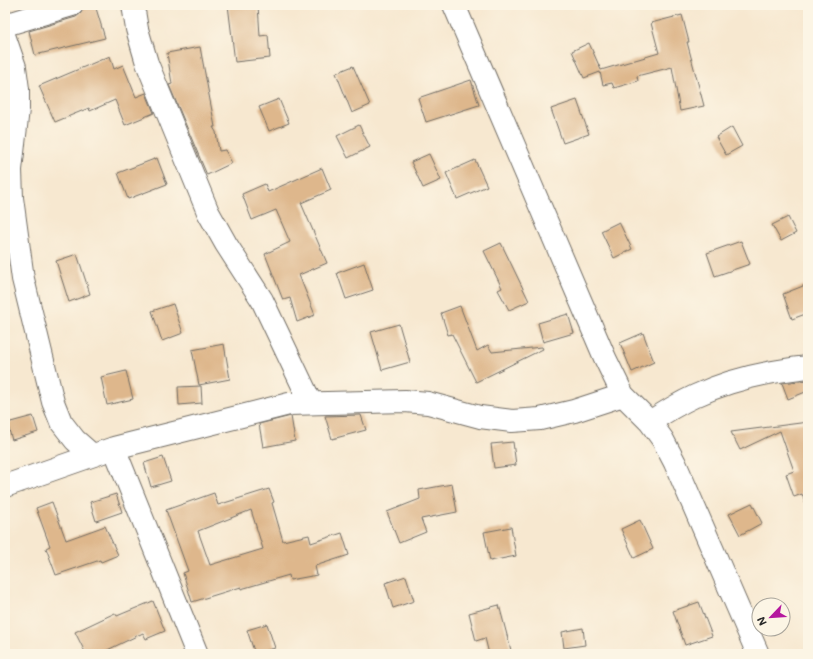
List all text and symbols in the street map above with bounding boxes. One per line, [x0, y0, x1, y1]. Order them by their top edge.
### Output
north arrow [751, 597, 791, 637]
text: N [753, 614, 770, 628]

